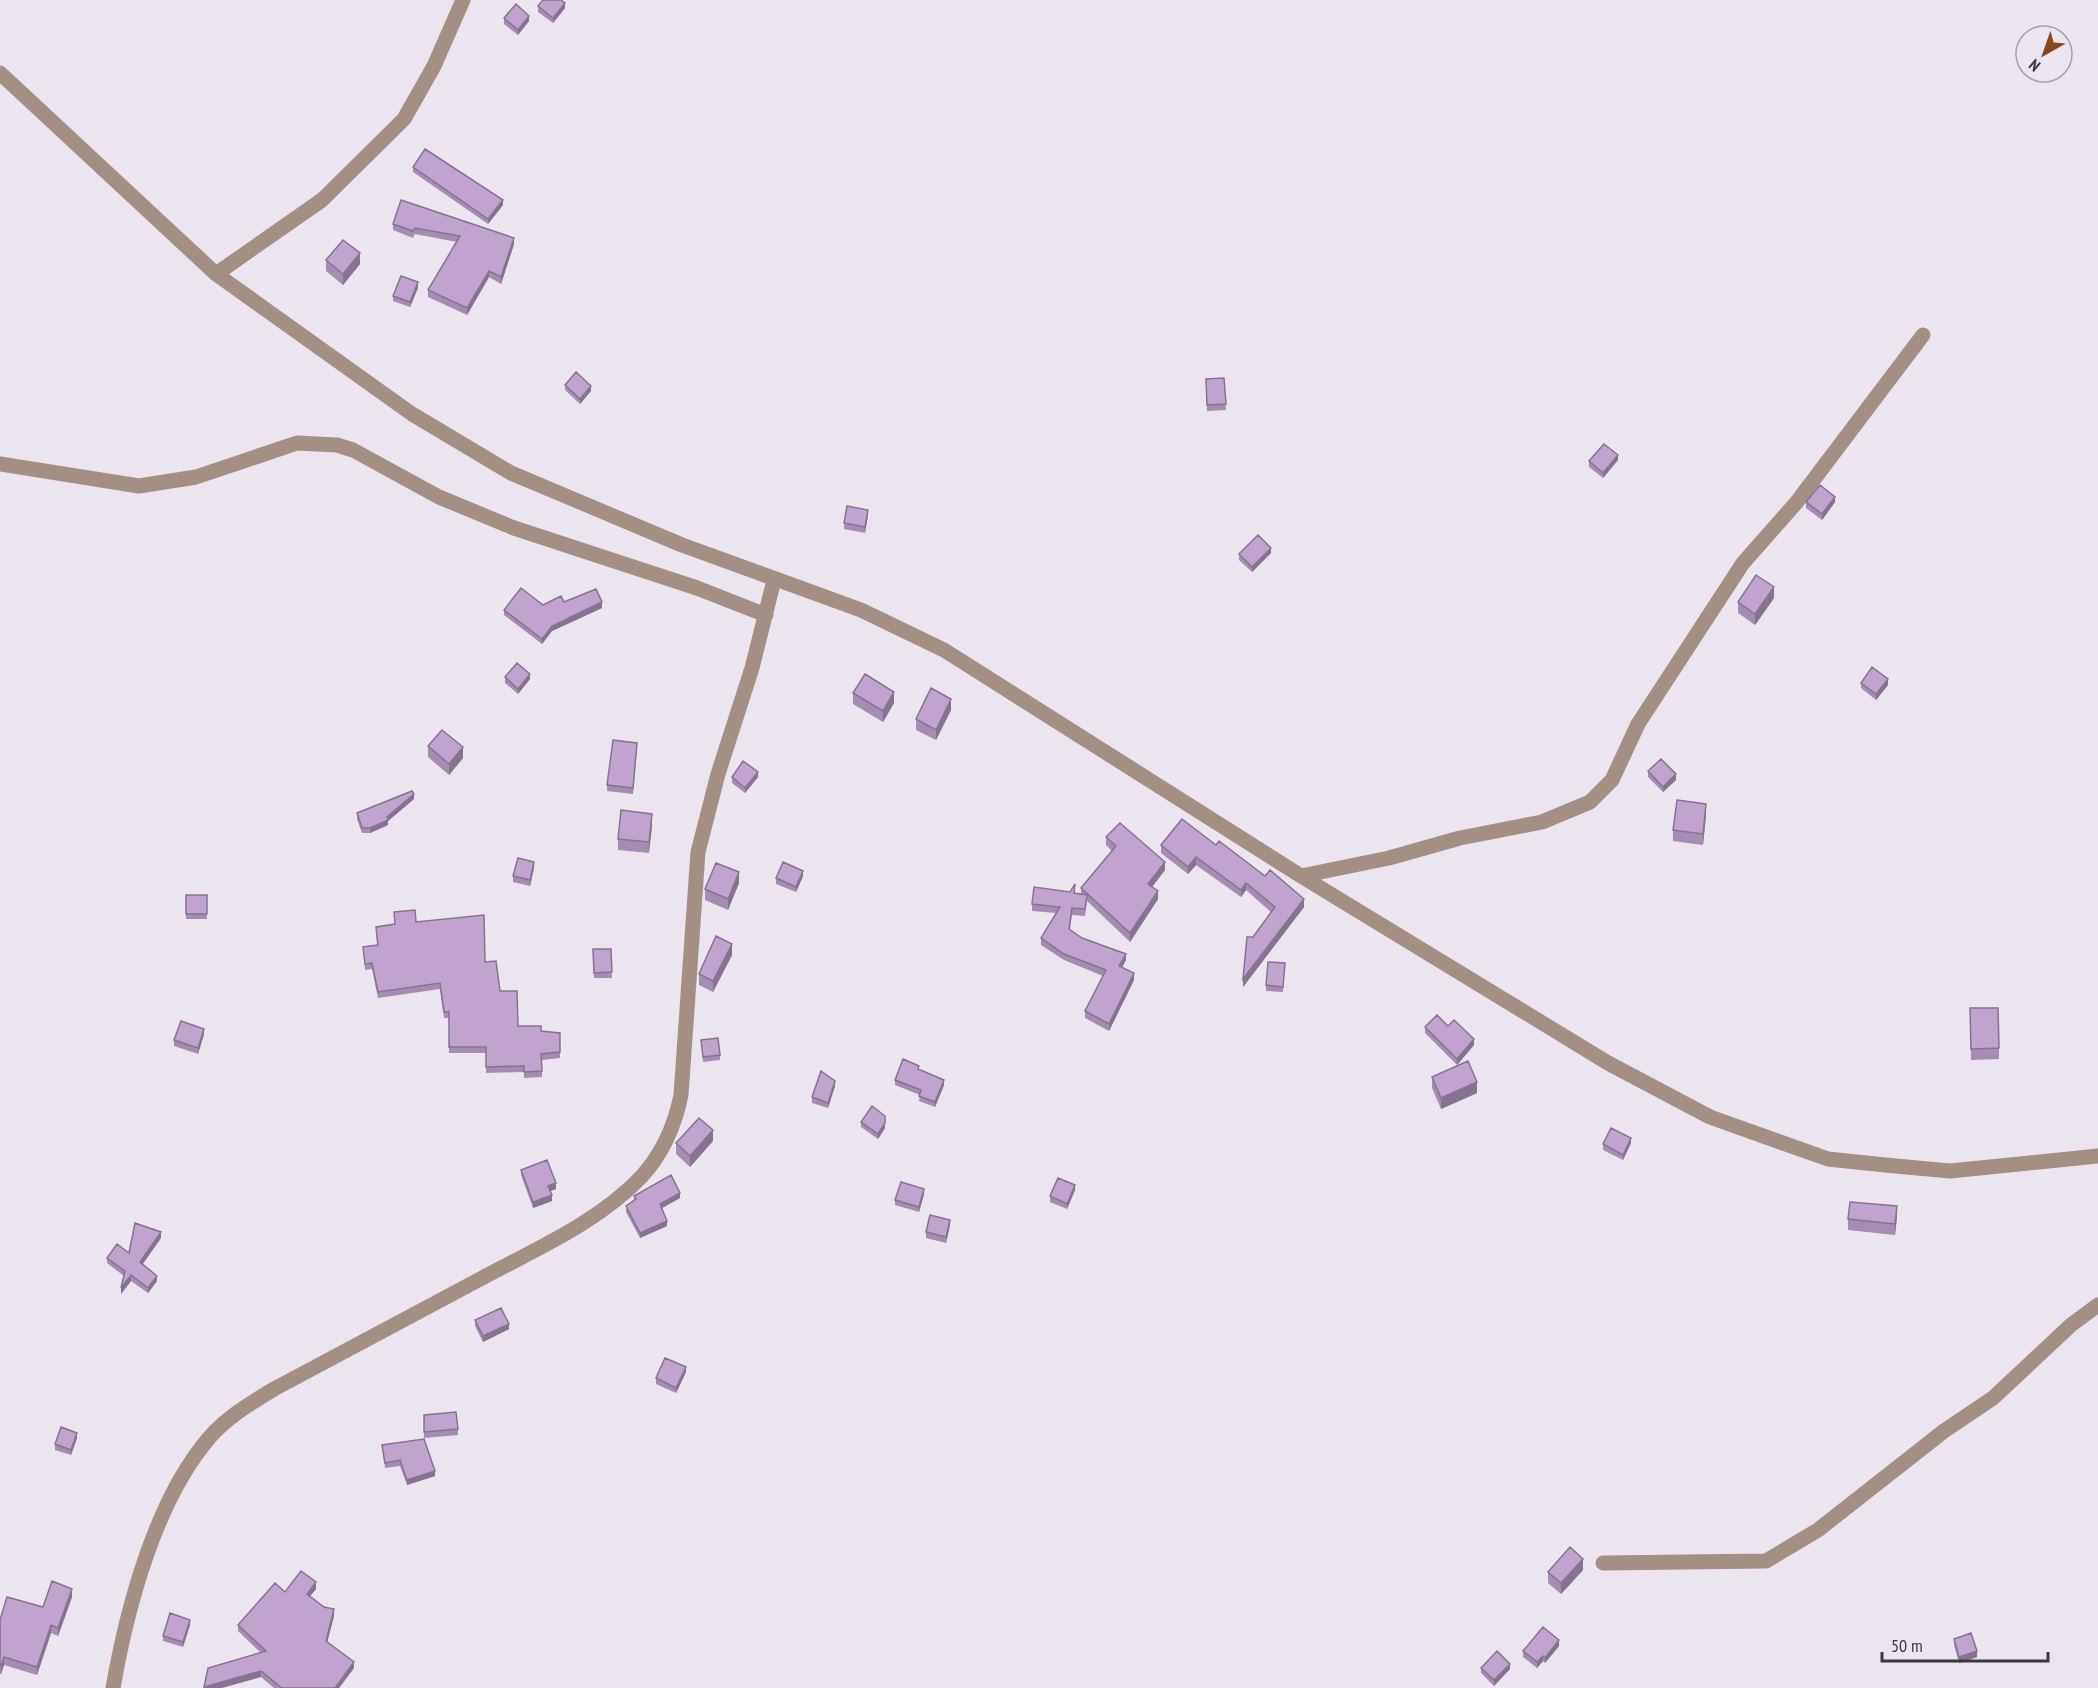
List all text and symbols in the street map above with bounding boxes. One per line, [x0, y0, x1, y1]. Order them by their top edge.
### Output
north arrow [2014, 24, 2074, 84]
text: N [2025, 55, 2044, 76]
scale bar [1882, 1625, 2048, 1663]
text: 50 m [1891, 1634, 1923, 1657]

